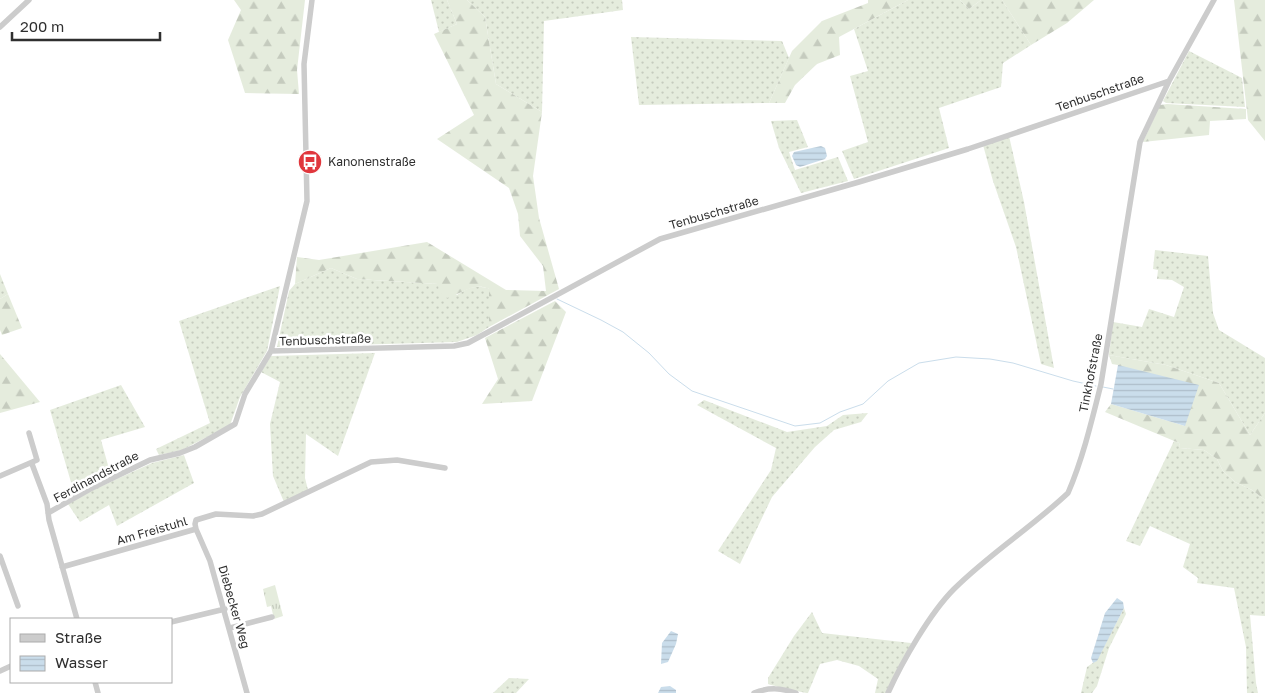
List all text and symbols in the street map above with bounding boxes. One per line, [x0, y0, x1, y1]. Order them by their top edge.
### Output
scale bar [12, 10, 160, 42]
text: 200 m [20, 17, 64, 35]
street label: Tenbuschstraße [1054, 70, 1146, 115]
bus stop icon: Kanonenstraße [297, 149, 323, 175]
place label: Kanonenstraße [328, 154, 416, 169]
street label: Tenbuschstraße [668, 193, 760, 232]
street label: Tenbuschstraße [279, 330, 371, 349]
street label: Tinkhofstraße [1076, 332, 1106, 414]
street label: Ferdinandstraße [51, 448, 141, 505]
street label: Am Freistuhl [115, 513, 189, 548]
street label: Diebecker Weg [215, 563, 254, 650]
legend [10, 618, 172, 683]
text: Straße [55, 628, 102, 646]
text: Wasser [55, 653, 108, 671]

